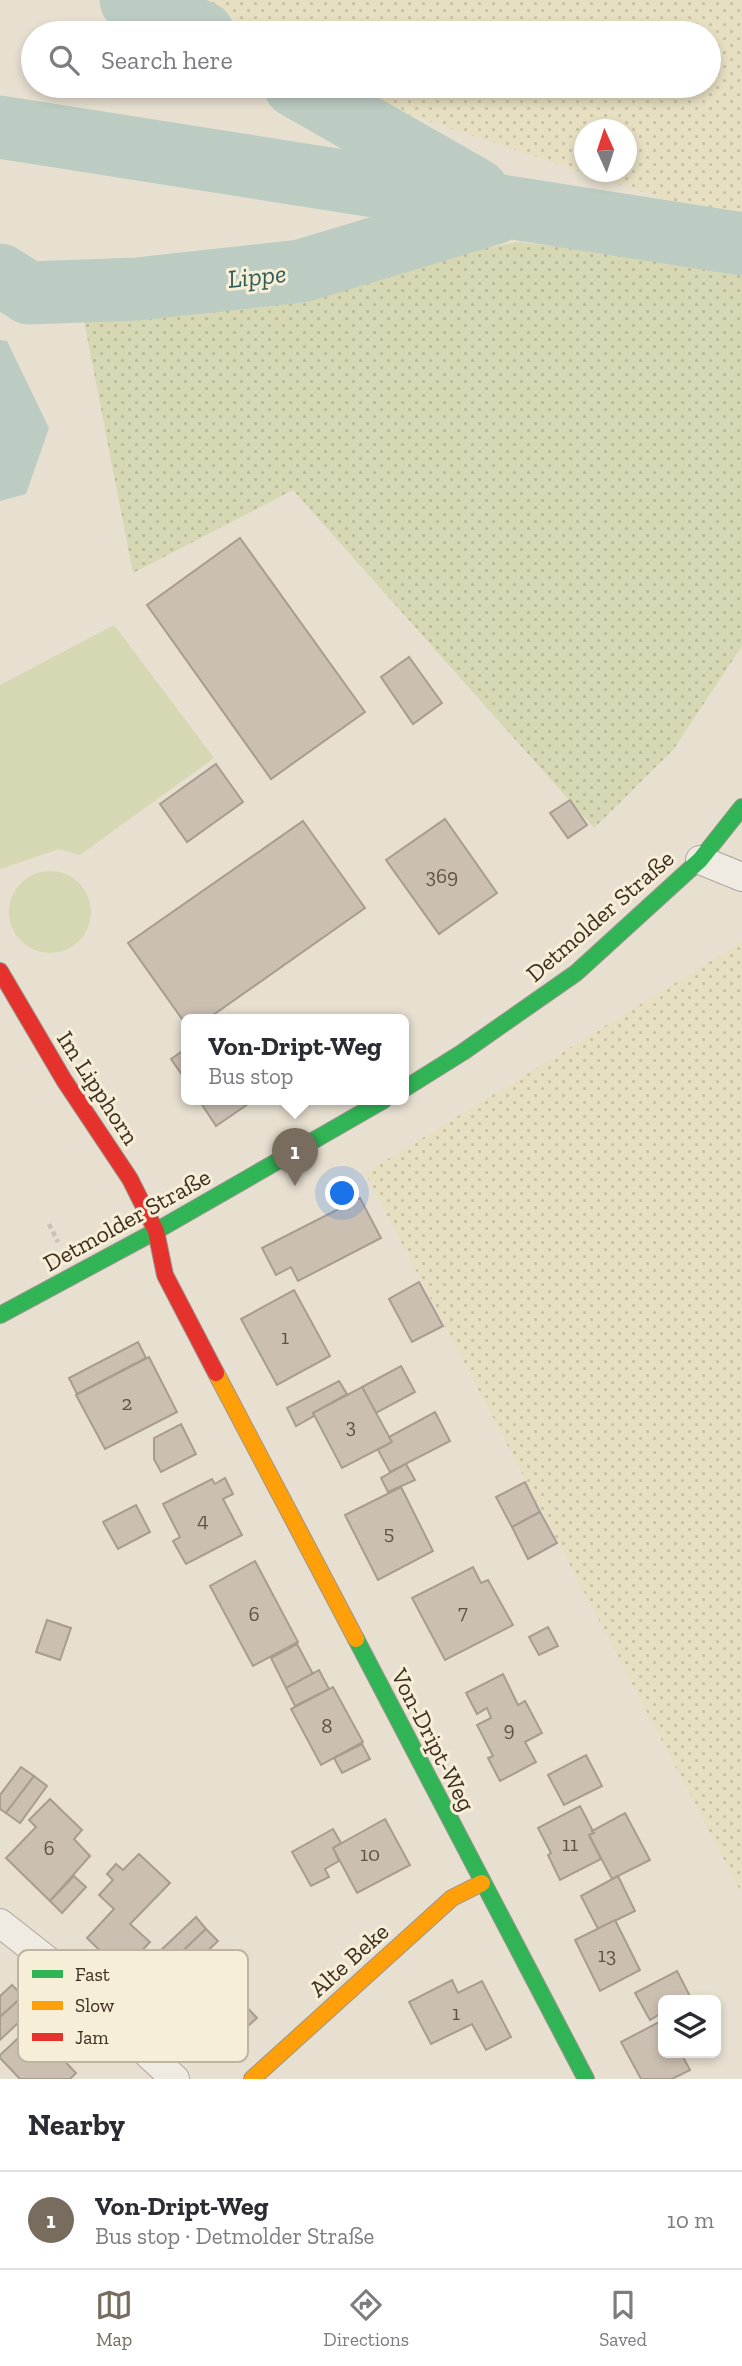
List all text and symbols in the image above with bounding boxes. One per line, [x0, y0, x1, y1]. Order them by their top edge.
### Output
search box [21, 21, 721, 98]
icon: search [45, 41, 83, 79]
text: Search here [101, 44, 233, 76]
north arrow [574, 119, 637, 182]
water label: Lippe [226, 257, 288, 295]
street label: Detmolder Straße [520, 844, 680, 988]
house number: 369 [426, 863, 458, 888]
popup [181, 1014, 409, 1105]
street label: Im Lipphorn [51, 1025, 146, 1150]
text: Von-Dript-Weg [208, 1030, 382, 1062]
text: Bus stop [208, 1062, 293, 1090]
pin: 1 [272, 1128, 318, 1186]
street label: Detmolder Straße [38, 1162, 215, 1277]
your location [325, 1176, 359, 1210]
house number: 1 [281, 1324, 289, 1349]
house number: 2 [122, 1390, 132, 1415]
house number: 3 [346, 1413, 356, 1438]
house number: 4 [197, 1507, 209, 1532]
house number: 5 [384, 1520, 394, 1545]
house number: 7 [458, 1599, 468, 1624]
house number: 6 [248, 1601, 260, 1626]
street label: Von-Dript-Weg [385, 1663, 482, 1816]
house number: 8 [321, 1713, 333, 1738]
house number: 9 [503, 1716, 515, 1741]
house number: 11 [562, 1831, 578, 1856]
house number: 6 [43, 1835, 55, 1860]
house number: 10 [360, 1841, 380, 1866]
street label: Alte Beke [303, 1916, 394, 2003]
house number: 13 [598, 1942, 616, 1967]
legend [18, 1950, 248, 2062]
text: Fast [75, 1963, 110, 1986]
text: Slow [75, 1994, 115, 2017]
map controls [658, 1995, 721, 2058]
button: layers [658, 1995, 721, 2058]
house number: 1 [452, 2000, 460, 2025]
text: Jam [75, 2026, 109, 2049]
text: Nearby [28, 2107, 125, 2143]
text: Von-Dript-Weg [95, 2190, 268, 2222]
text: 1 [46, 2206, 56, 2234]
text: 10 m [667, 2206, 714, 2234]
text: Bus stop · Detmolder Straße [95, 2222, 374, 2250]
tab: Map [95, 2286, 133, 2351]
tab: Directions [323, 2286, 409, 2351]
tab: Saved [599, 2286, 647, 2351]

